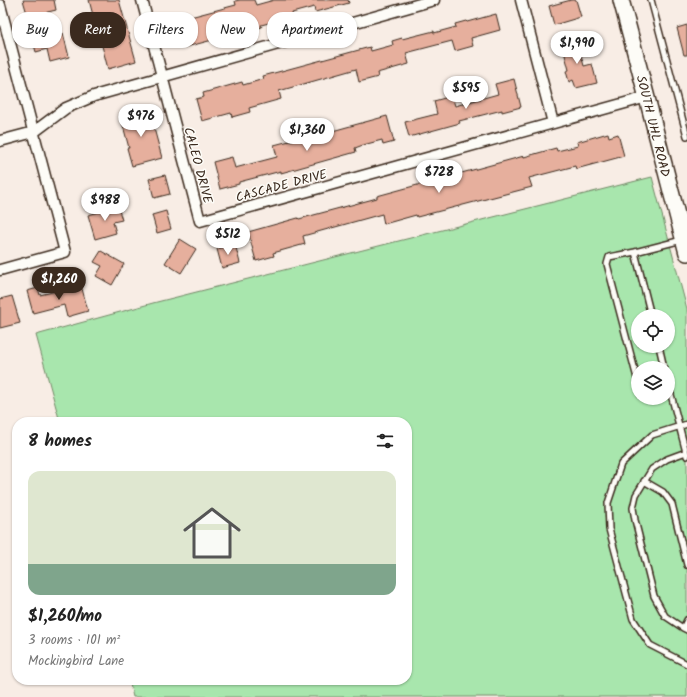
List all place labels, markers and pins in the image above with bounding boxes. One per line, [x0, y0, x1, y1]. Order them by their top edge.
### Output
pin: $1,990 [544, 31, 610, 65]
pin: $595 [442, 76, 490, 110]
pin: $976 [117, 104, 165, 138]
pin: $1,360 [274, 118, 340, 152]
pin: $728 [415, 160, 463, 194]
pin: $988 [81, 188, 129, 222]
pin: $512 [204, 222, 252, 256]
pin: $1,260 [26, 267, 92, 301]

